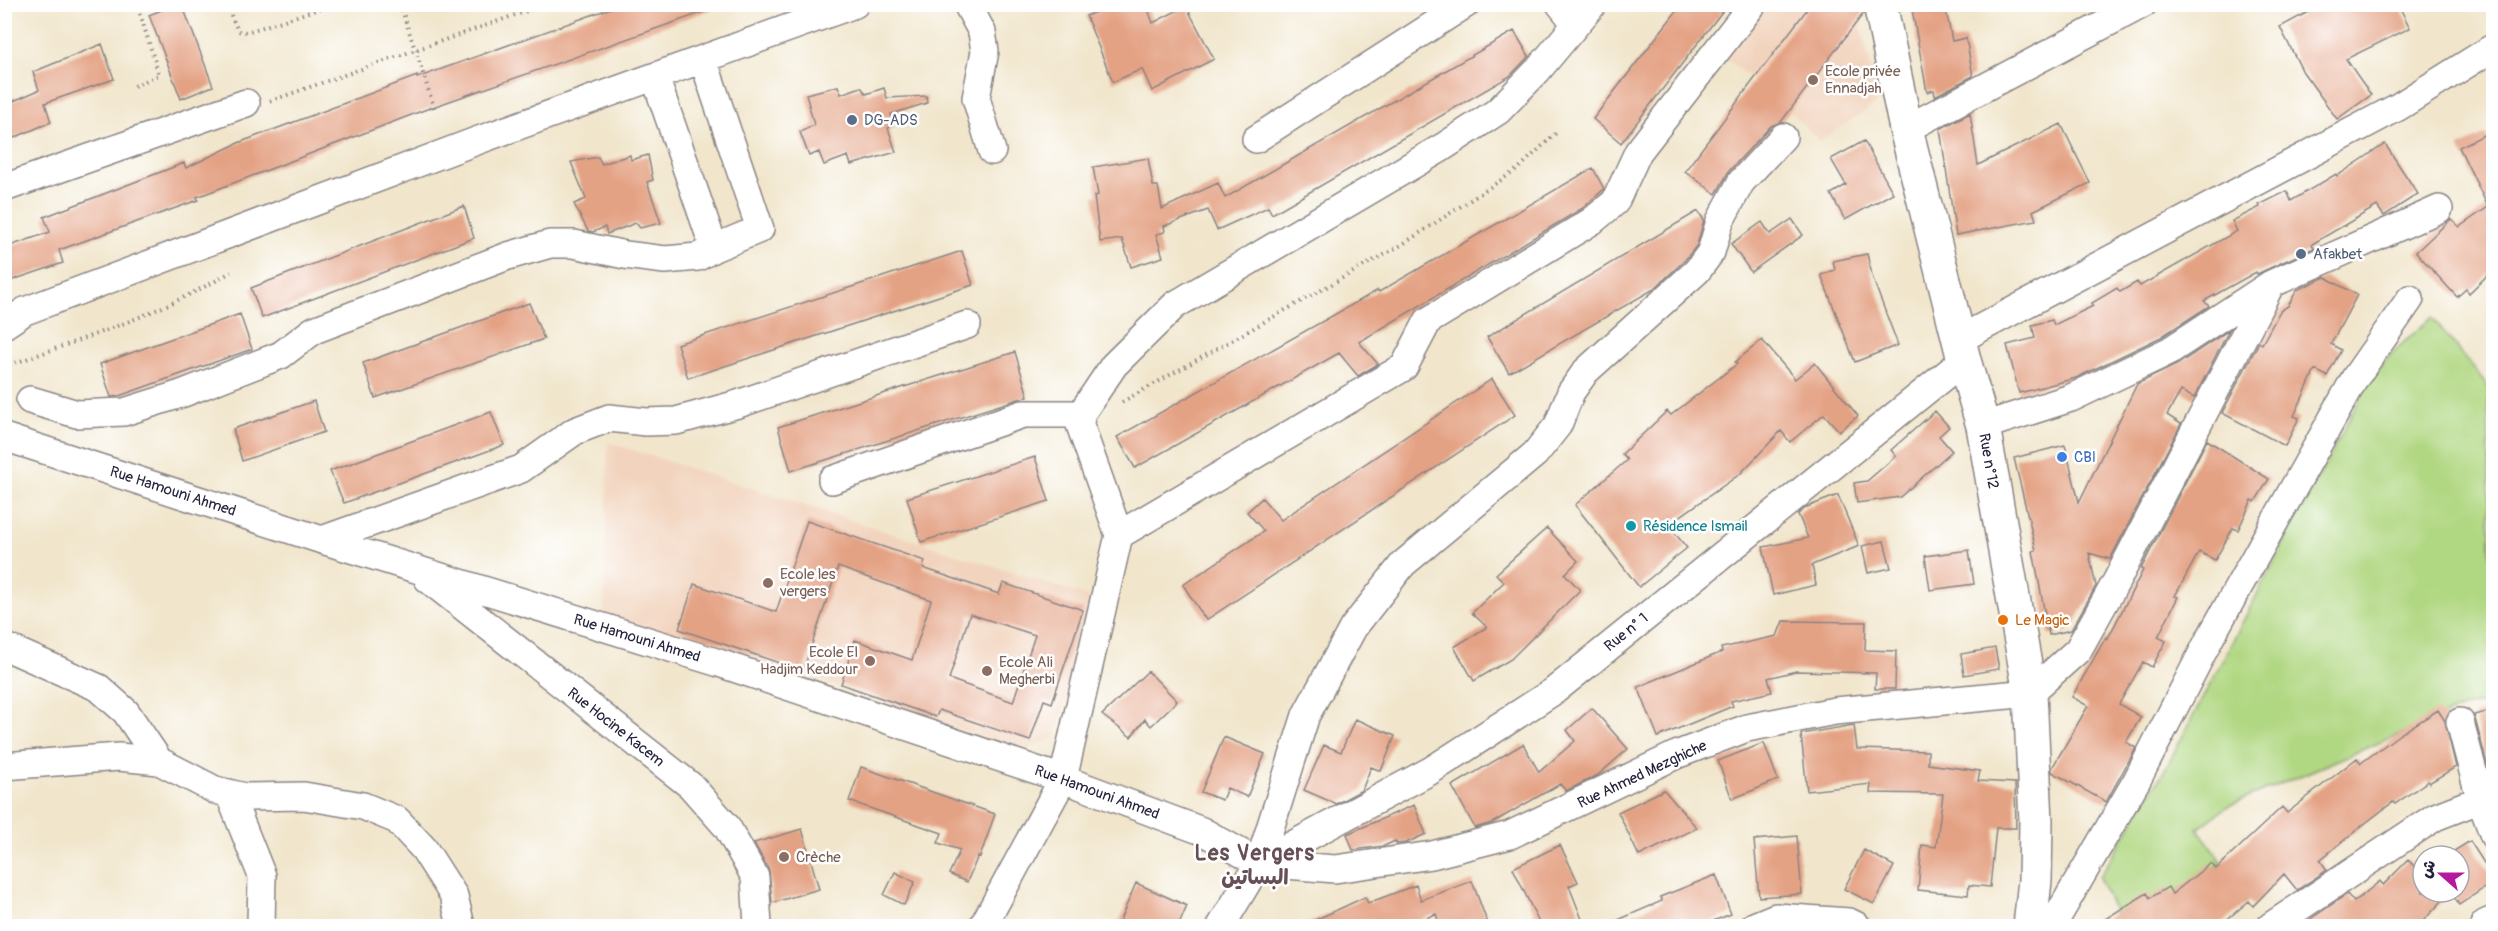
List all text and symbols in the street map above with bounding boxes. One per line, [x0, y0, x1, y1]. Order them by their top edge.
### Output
place label: Ecole privée Ennadjah [1825, 62, 1901, 98]
marker: Ecole privée Ennadjah [1806, 73, 1820, 87]
place label: DG-ADS [864, 111, 918, 130]
marker: DG-ADS [845, 113, 859, 127]
place label: Afakbet [2313, 245, 2363, 264]
marker: Afakbet [2294, 247, 2308, 261]
street label: Rue n°12 [1974, 432, 2003, 490]
place label: CBI [2074, 448, 2096, 467]
marker: CBI [2055, 450, 2069, 464]
street label: Rue Hamouni Ahmed [107, 462, 238, 521]
place label: Résidence Ismail [1643, 517, 1748, 536]
marker: Résidence Ismail [1624, 519, 1638, 533]
place label: Ecole les vergers [779, 565, 836, 601]
marker: Ecole les vergers [761, 576, 775, 590]
street label: Rue n° 1 [1600, 609, 1652, 656]
street label: Rue Hamouni Ahmed [571, 610, 703, 667]
place label: Le Magic [2015, 611, 2070, 630]
marker: Le Magic [1996, 613, 2010, 627]
place label: Ecole El Hadjim Keddour [760, 643, 859, 679]
place label: Ecole Ali Megherbi [999, 653, 1055, 689]
marker: Ecole El Hadjim Keddour [863, 654, 877, 668]
marker: Ecole Ali Megherbi [980, 664, 994, 678]
street label: Rue Hocine Kacem [563, 684, 668, 771]
street label: Rue Ahmed Mezghiche [1574, 736, 1710, 813]
street label: Rue Hamouni Ahmed [1032, 761, 1162, 824]
district label: Les Vergers البساتين [1195, 840, 1315, 891]
north arrow [2411, 844, 2471, 904]
place label: Crèche [796, 848, 841, 867]
marker: Crèche [777, 850, 791, 864]
text: ش [2415, 857, 2440, 881]

